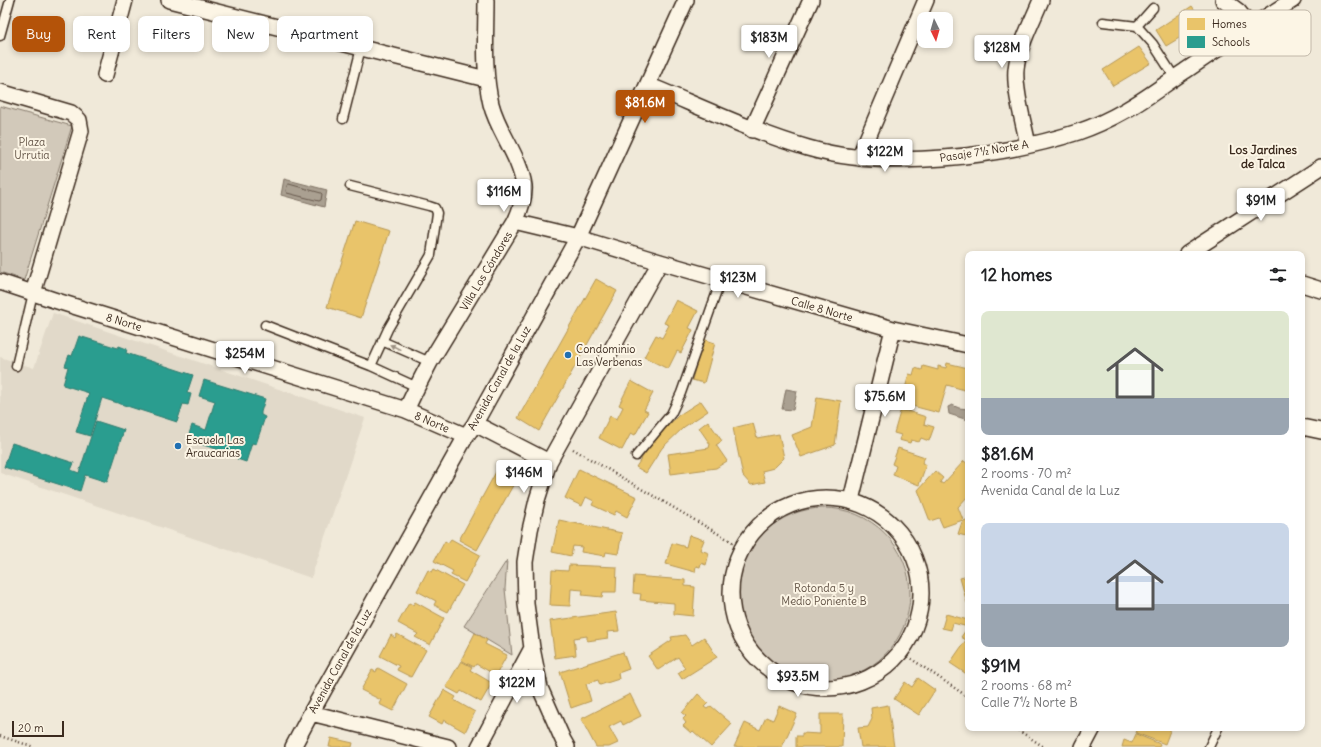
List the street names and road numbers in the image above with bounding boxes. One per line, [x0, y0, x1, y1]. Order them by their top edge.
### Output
street label: Pasaje 7½ Norte A [939, 137, 1029, 165]
street label: Villa Los Cóndores [457, 229, 515, 313]
street label: Calle 8 Norte [790, 294, 855, 325]
street label: 8 Norte [104, 310, 144, 334]
street label: Avenida Canal de la Luz [464, 323, 534, 433]
street label: 8 Norte [412, 408, 452, 436]
street label: Avenida Canal de la Luz [305, 606, 375, 716]

